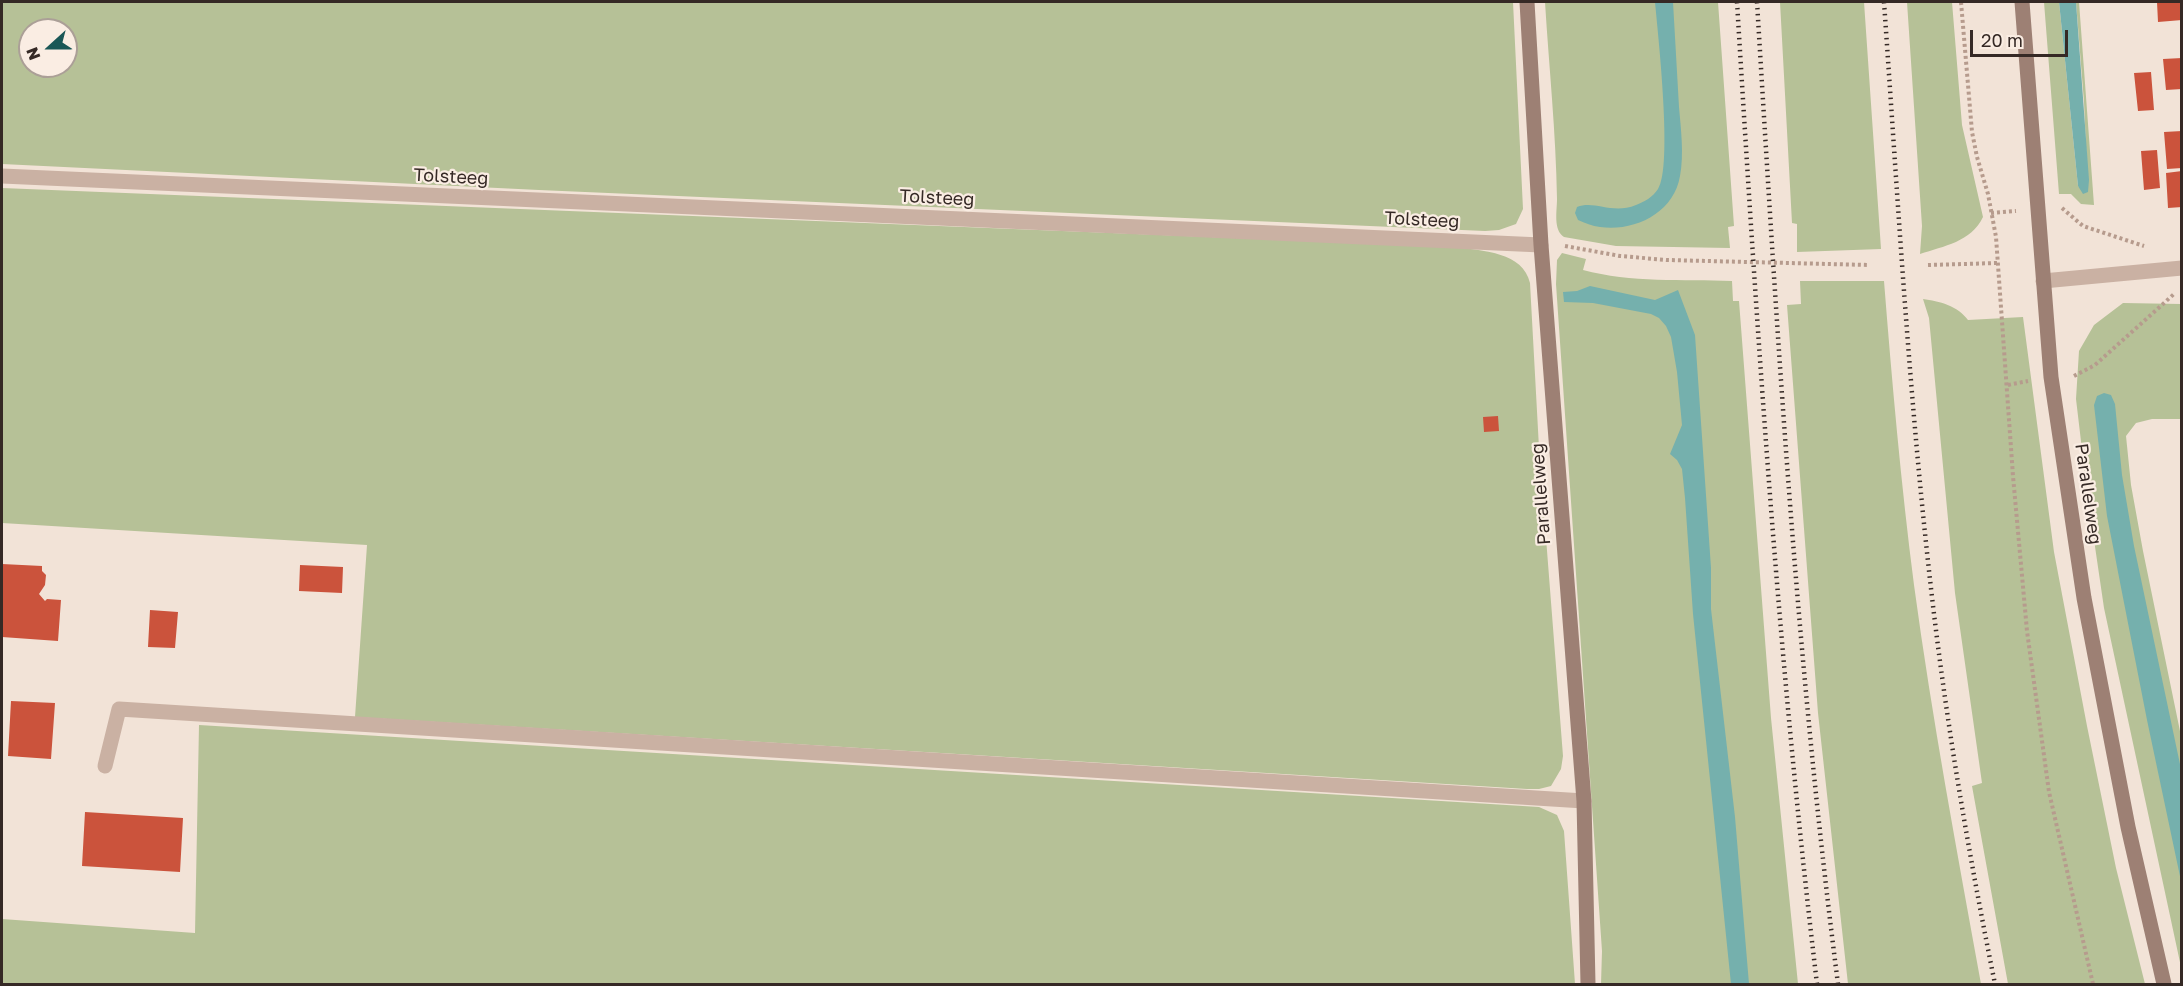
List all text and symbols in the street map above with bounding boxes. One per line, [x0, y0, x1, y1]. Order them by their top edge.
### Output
north arrow [18, 18, 78, 78]
scale bar [1973, 18, 2070, 56]
text: 20 m [1981, 29, 2023, 51]
text: N [22, 44, 45, 63]
street label: Tolsteeg [413, 164, 489, 190]
street label: Tolsteeg [899, 185, 975, 211]
street label: Tolsteeg [1384, 207, 1460, 233]
street label: Parallelweg [1527, 442, 1555, 546]
street label: Parallelweg [2070, 442, 2106, 546]

